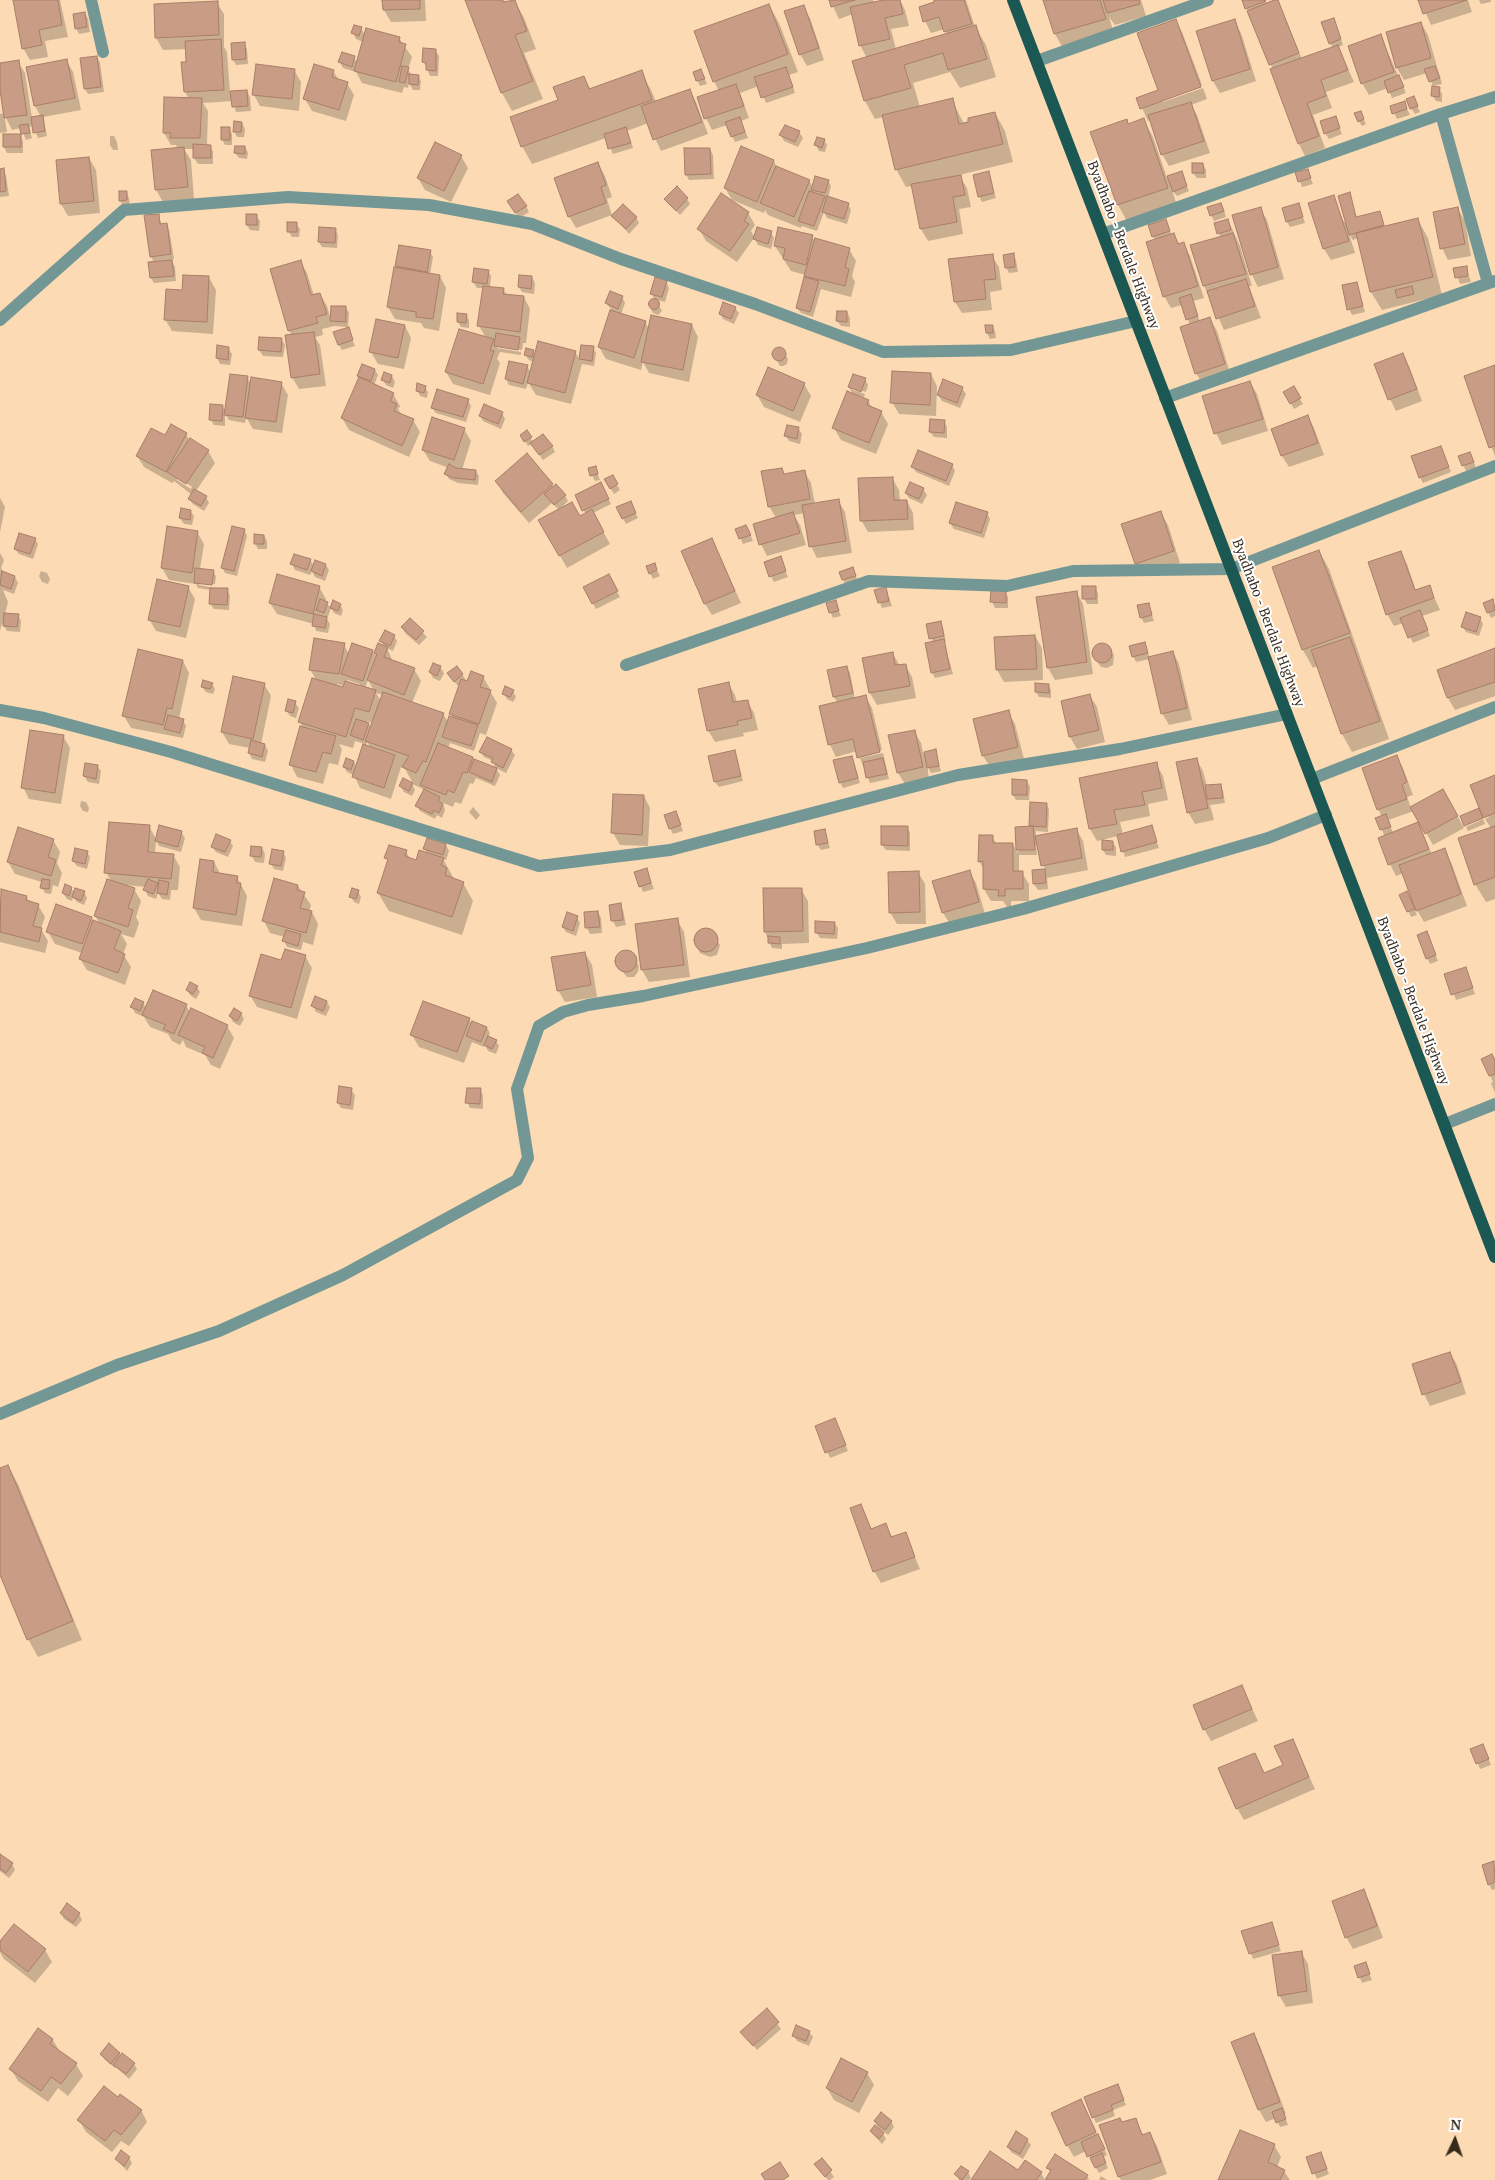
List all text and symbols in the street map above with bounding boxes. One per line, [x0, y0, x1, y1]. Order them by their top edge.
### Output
street label: Byadhabo - Berdale Highway [1083, 159, 1163, 331]
street label: Byadhabo - Berdale Highway [1228, 537, 1308, 709]
street label: Byadhabo - Berdale Highway [1373, 915, 1453, 1087]
north arrow [1430, 2115, 1480, 2165]
text: N [1450, 2115, 1462, 2134]

